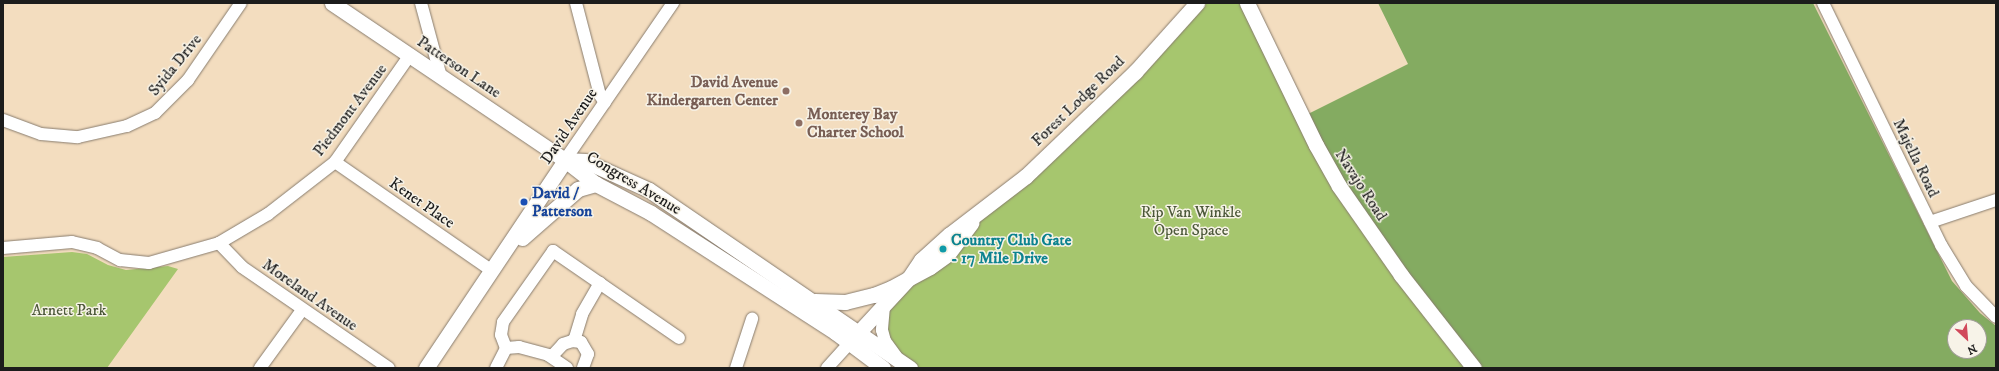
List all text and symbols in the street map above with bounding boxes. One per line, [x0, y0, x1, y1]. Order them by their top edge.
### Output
street label: Syida Drive [144, 30, 206, 100]
street label: Patterson Lane [413, 32, 505, 102]
street label: Forest Lodge Road [1028, 52, 1128, 150]
street label: Piedmont Avenue [309, 60, 391, 160]
place label: David Avenue Kindergarten Center [646, 72, 778, 110]
street label: David Avenue [537, 84, 601, 168]
marker: David Avenue Kindergarten Center [781, 86, 791, 96]
place label: Monterey Bay Charter School [807, 104, 904, 142]
street label: Majella Road [1889, 116, 1943, 200]
marker: Monterey Bay Charter School [794, 118, 804, 128]
street label: Navajo Road [1331, 146, 1391, 224]
street label: Congress Avenue [583, 147, 685, 219]
street label: Kenet Place [386, 173, 458, 233]
place label: David / Patterson [532, 183, 592, 221]
marker: David / Patterson [519, 197, 529, 207]
park label: Rip Van Winkle Open Space [1141, 202, 1241, 240]
place label: Country Club Gate - 17 Mile Drive [951, 230, 1071, 268]
marker: Country Club Gate - 17 Mile Drive [938, 244, 948, 254]
street label: Moreland Avenue [259, 255, 361, 335]
park label: Arnett Park [32, 300, 106, 320]
north arrow [1947, 319, 1987, 359]
text: N [1965, 341, 1979, 357]

